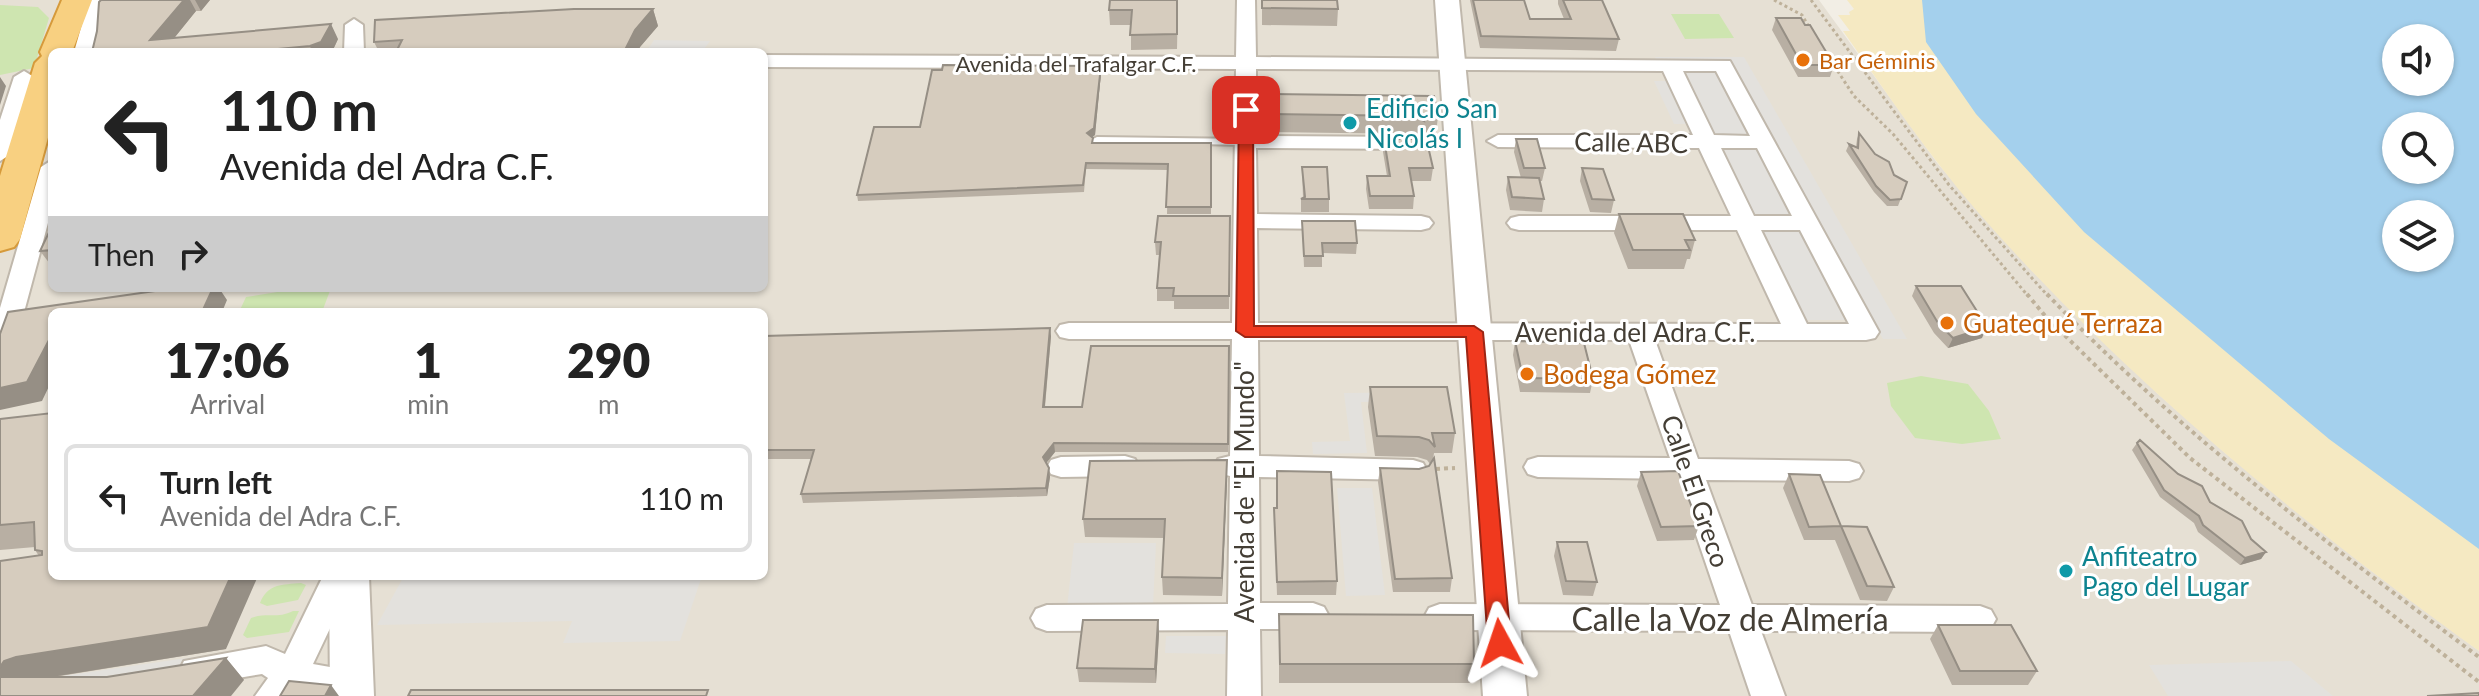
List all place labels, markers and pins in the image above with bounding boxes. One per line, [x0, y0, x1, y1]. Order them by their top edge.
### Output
place label: Bar Géminis [1819, 47, 1935, 74]
marker: Bar Géminis [1794, 51, 1812, 69]
pin [1212, 76, 1280, 144]
place label: Edificio San Nicolás I [1366, 92, 1498, 154]
marker: Edificio San Nicolás I [1341, 114, 1359, 132]
place label: Guatequé Terraza [1963, 307, 2163, 339]
marker: Guatequé Terraza [1938, 314, 1956, 332]
place label: Bodega Gómez [1543, 358, 1716, 390]
marker: Bodega Gómez [1518, 365, 1536, 383]
place label: Anfiteatro Pago del Lugar [2082, 540, 2249, 602]
marker: Anfiteatro Pago del Lugar [2057, 562, 2075, 580]

